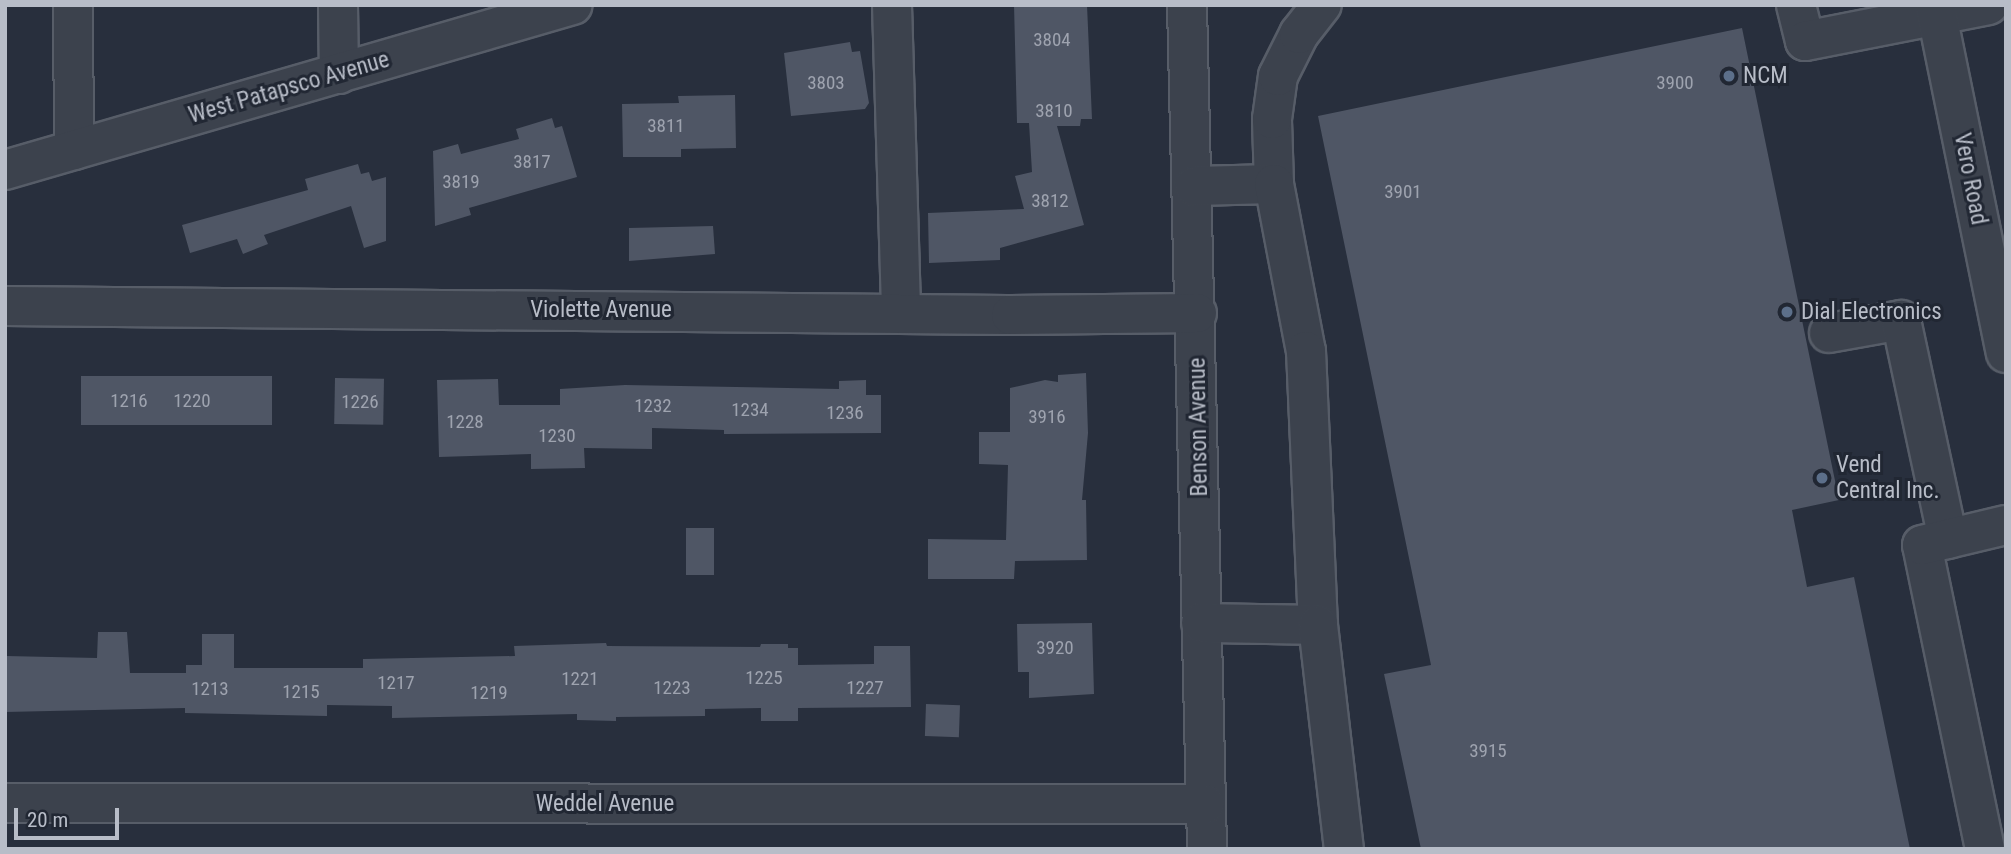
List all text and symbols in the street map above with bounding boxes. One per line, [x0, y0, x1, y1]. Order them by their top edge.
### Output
house number: 3804 [1033, 29, 1071, 51]
street label: West Patapsco Avenue [185, 46, 393, 130]
place label: NCM [1743, 62, 1788, 90]
marker: NCM [1721, 68, 1737, 84]
house number: 3803 [807, 72, 845, 94]
house number: 3900 [1656, 72, 1694, 94]
house number: 3810 [1035, 100, 1073, 122]
house number: 3811 [647, 115, 685, 137]
street label: Vero Road [1948, 131, 1992, 227]
house number: 3817 [513, 151, 551, 173]
house number: 3819 [442, 171, 480, 193]
house number: 3901 [1384, 181, 1422, 203]
house number: 3812 [1031, 190, 1069, 212]
street label: Violette Avenue [530, 296, 672, 324]
place label: Dial Electronics [1801, 298, 1942, 326]
marker: Dial Electronics [1779, 304, 1795, 320]
street label: Benson Avenue [1184, 357, 1214, 497]
house number: 1216 [110, 390, 148, 412]
house number: 1220 [173, 390, 211, 412]
house number: 1226 [341, 391, 379, 413]
house number: 1232 [634, 395, 672, 417]
house number: 1234 [731, 399, 769, 421]
house number: 1236 [826, 402, 864, 424]
house number: 3916 [1028, 406, 1066, 428]
house number: 1228 [446, 411, 484, 433]
house number: 1230 [538, 425, 576, 447]
place label: Vend Central Inc. [1836, 451, 1939, 505]
marker: Vend Central Inc. [1814, 470, 1830, 486]
house number: 3920 [1036, 637, 1074, 659]
house number: 1225 [745, 667, 783, 689]
house number: 1221 [561, 668, 599, 690]
house number: 1217 [377, 672, 415, 694]
house number: 1223 [653, 677, 691, 699]
house number: 1227 [846, 677, 884, 699]
house number: 1213 [191, 678, 229, 700]
house number: 1215 [282, 681, 320, 703]
house number: 1219 [470, 682, 508, 704]
house number: 3915 [1469, 740, 1507, 762]
street label: Weddel Avenue [536, 790, 674, 818]
scale bar [18, 794, 122, 838]
text: 20 m [27, 808, 68, 832]

